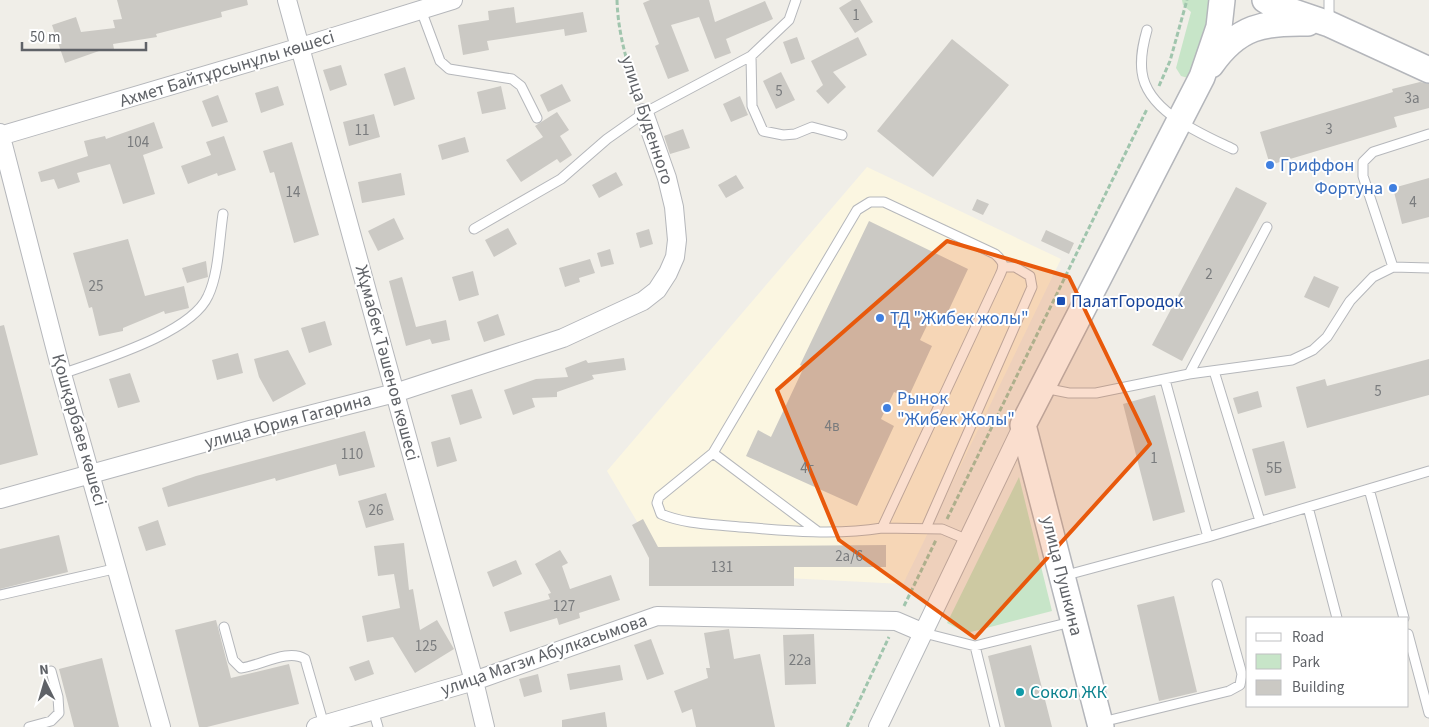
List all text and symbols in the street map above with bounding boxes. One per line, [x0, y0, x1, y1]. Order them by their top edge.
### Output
house number: 1 [852, 5, 860, 26]
scale bar [22, 20, 146, 52]
street label: Ахмет Байтұрсынұлы көшесі [116, 24, 338, 114]
text: 50 m [30, 27, 60, 48]
street label: улица Буденного [614, 52, 680, 188]
house number: 5 [775, 81, 783, 102]
house number: 3а [1404, 88, 1420, 109]
house number: 3 [1325, 119, 1333, 140]
house number: 11 [355, 120, 369, 141]
house number: 104 [127, 132, 150, 153]
place label: Гриффон [1280, 153, 1354, 178]
marker: Гриффон [1264, 159, 1276, 171]
place label: Фортуна [1315, 176, 1383, 201]
house number: 14 [286, 182, 301, 203]
marker: Фортуна [1387, 182, 1399, 194]
house number: 4 [1409, 192, 1417, 213]
street label: Жұмабек Тәшенов көшесі [349, 262, 425, 464]
house number: 2 [1205, 264, 1213, 285]
house number: 25 [89, 276, 103, 297]
place label: ПалатГородок [1071, 289, 1183, 314]
marker: ПалатГородок [1055, 295, 1067, 307]
place label: ТД "Жибек жолы" [890, 306, 1029, 331]
marker: ТД "Жибек жолы" [874, 312, 886, 324]
street label: Қошқарбаев көшесі [45, 351, 113, 509]
house number: 5 [1374, 381, 1382, 402]
place label: Рынок "Жибек Жолы" [897, 386, 1015, 432]
street label: улица Юрия Гагарина [202, 387, 374, 455]
marker: Рынок "Жибек Жолы" [881, 402, 893, 414]
house number: 4в [824, 416, 840, 437]
house number: 110 [341, 444, 363, 465]
house number: 1 [1150, 448, 1158, 469]
house number: 4г [800, 458, 814, 479]
house number: 5Б [1266, 458, 1282, 479]
house number: 26 [369, 500, 383, 521]
street label: улица Пушкина [1035, 514, 1089, 638]
house number: 2а/6 [835, 546, 863, 567]
house number: 131 [711, 557, 733, 578]
house number: 127 [553, 596, 575, 617]
street label: улица Магзи Абулкасымова [437, 608, 651, 702]
legend [1246, 617, 1409, 707]
text: Road [1292, 627, 1324, 648]
house number: 125 [415, 636, 437, 657]
house number: 22а [789, 650, 811, 671]
text: Park [1292, 652, 1321, 673]
north arrow [20, 657, 70, 707]
text: N [38, 660, 49, 680]
text: Building [1292, 677, 1345, 698]
place label: Сокол ЖК [1030, 680, 1107, 705]
marker: Сокол ЖК [1014, 686, 1026, 698]

